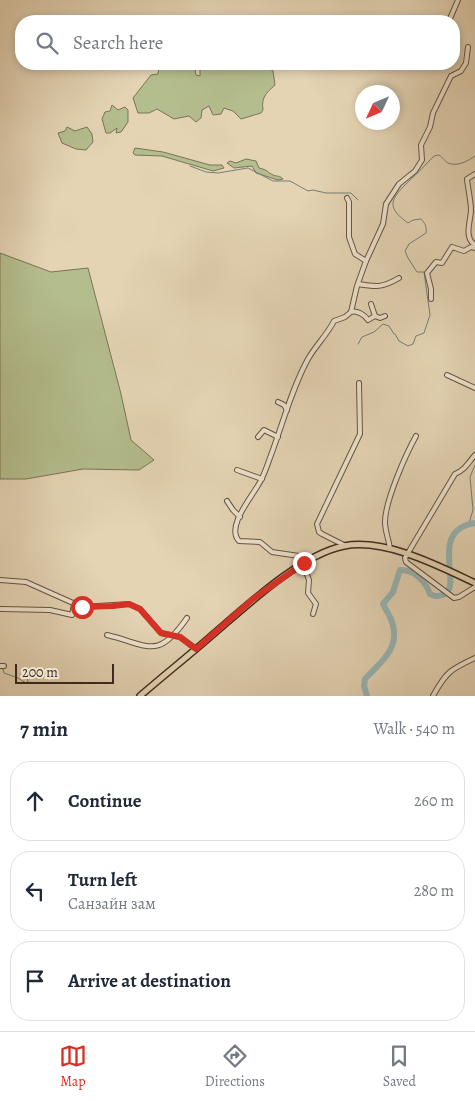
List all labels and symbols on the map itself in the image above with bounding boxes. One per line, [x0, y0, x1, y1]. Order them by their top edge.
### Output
north arrow [355, 85, 400, 130]
route end [293, 552, 316, 575]
route start [71, 596, 94, 619]
scale bar [15, 661, 114, 684]

